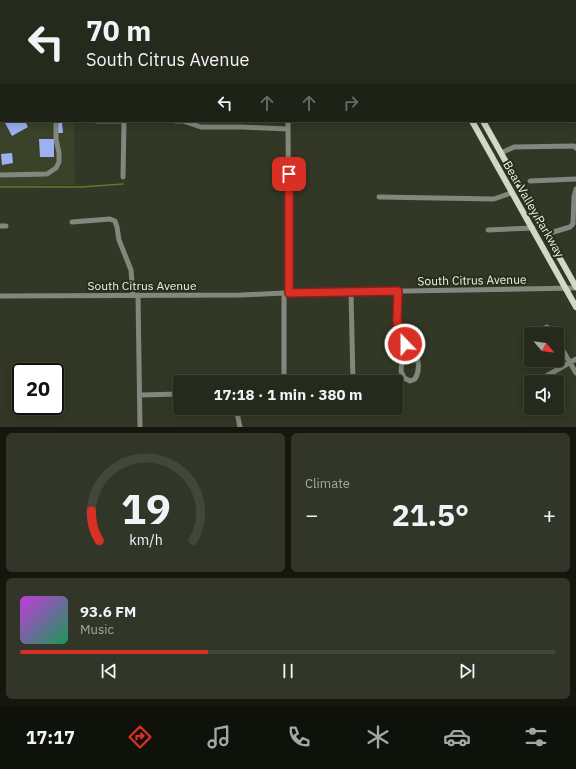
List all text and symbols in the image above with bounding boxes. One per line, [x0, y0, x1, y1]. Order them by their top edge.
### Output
text: 70 m [86, 12, 151, 49]
icon: left [20, 16, 72, 68]
text: South Citrus Avenue [86, 48, 250, 71]
icon: left [214, 92, 236, 114]
icon: ahead [256, 92, 278, 114]
icon: ahead [298, 92, 320, 114]
icon: right [340, 92, 362, 114]
pin [272, 157, 306, 191]
street label: Bear Valley Parkway [500, 158, 568, 260]
icon: arrive [278, 163, 300, 185]
street label: South Citrus Avenue [417, 272, 527, 288]
street label: South Citrus Avenue [88, 278, 197, 293]
position arrow [384, 323, 426, 365]
north arrow [524, 327, 564, 367]
map controls [524, 327, 564, 415]
speed limit sign: 20 [12, 363, 64, 415]
button: sound [524, 375, 564, 415]
text: 17:18 · 1 min · 380 m [214, 385, 362, 404]
text: Climate [305, 475, 350, 492]
text: 19 [121, 480, 170, 534]
text: 21.5° [392, 495, 469, 534]
text: − [305, 500, 318, 529]
text: + [543, 500, 556, 529]
text: km/h [129, 529, 162, 548]
text: 93.6 FM [80, 602, 136, 621]
text: Music [80, 621, 114, 638]
icon: previous [98, 660, 120, 682]
icon: pause [277, 660, 299, 682]
icon: next [456, 660, 478, 682]
icon: directions [126, 723, 154, 751]
icon: music [205, 723, 233, 751]
icon: phone [285, 723, 313, 751]
icon: climate [364, 723, 392, 751]
icon: car [443, 723, 471, 751]
icon: filters [522, 723, 550, 751]
text: 17:17 [26, 726, 75, 749]

